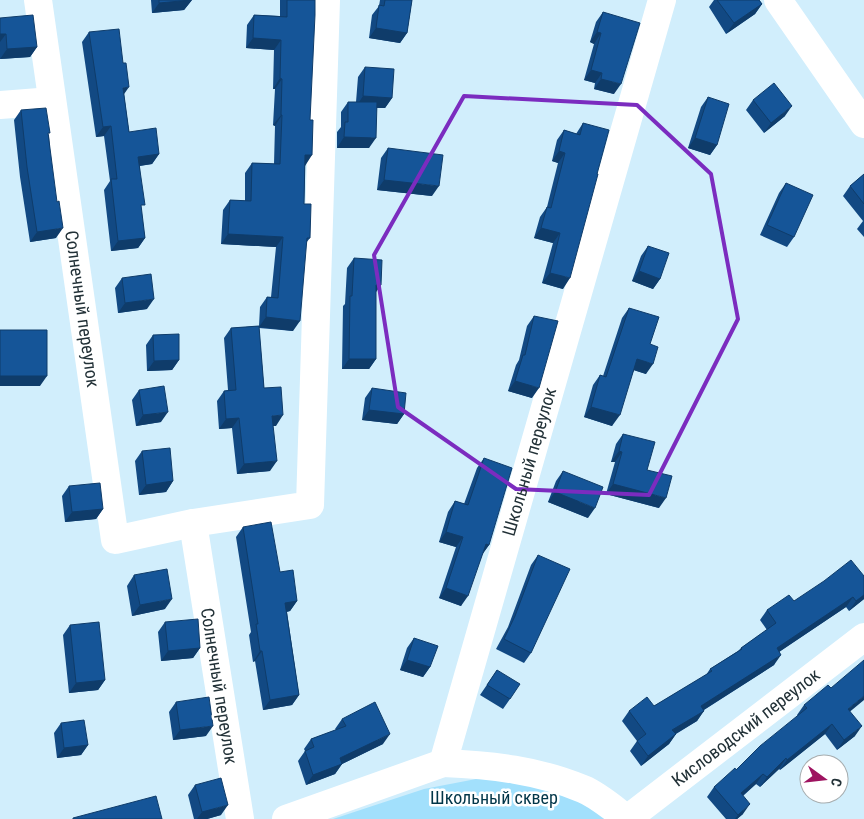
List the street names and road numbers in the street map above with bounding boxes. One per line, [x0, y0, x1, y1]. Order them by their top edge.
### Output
street label: Солнечный переулок [61, 229, 104, 389]
street label: Школьный переулок [498, 385, 560, 538]
street label: Солнечный переулок [197, 606, 242, 766]
street label: Кисловодский переулок [667, 664, 824, 791]

